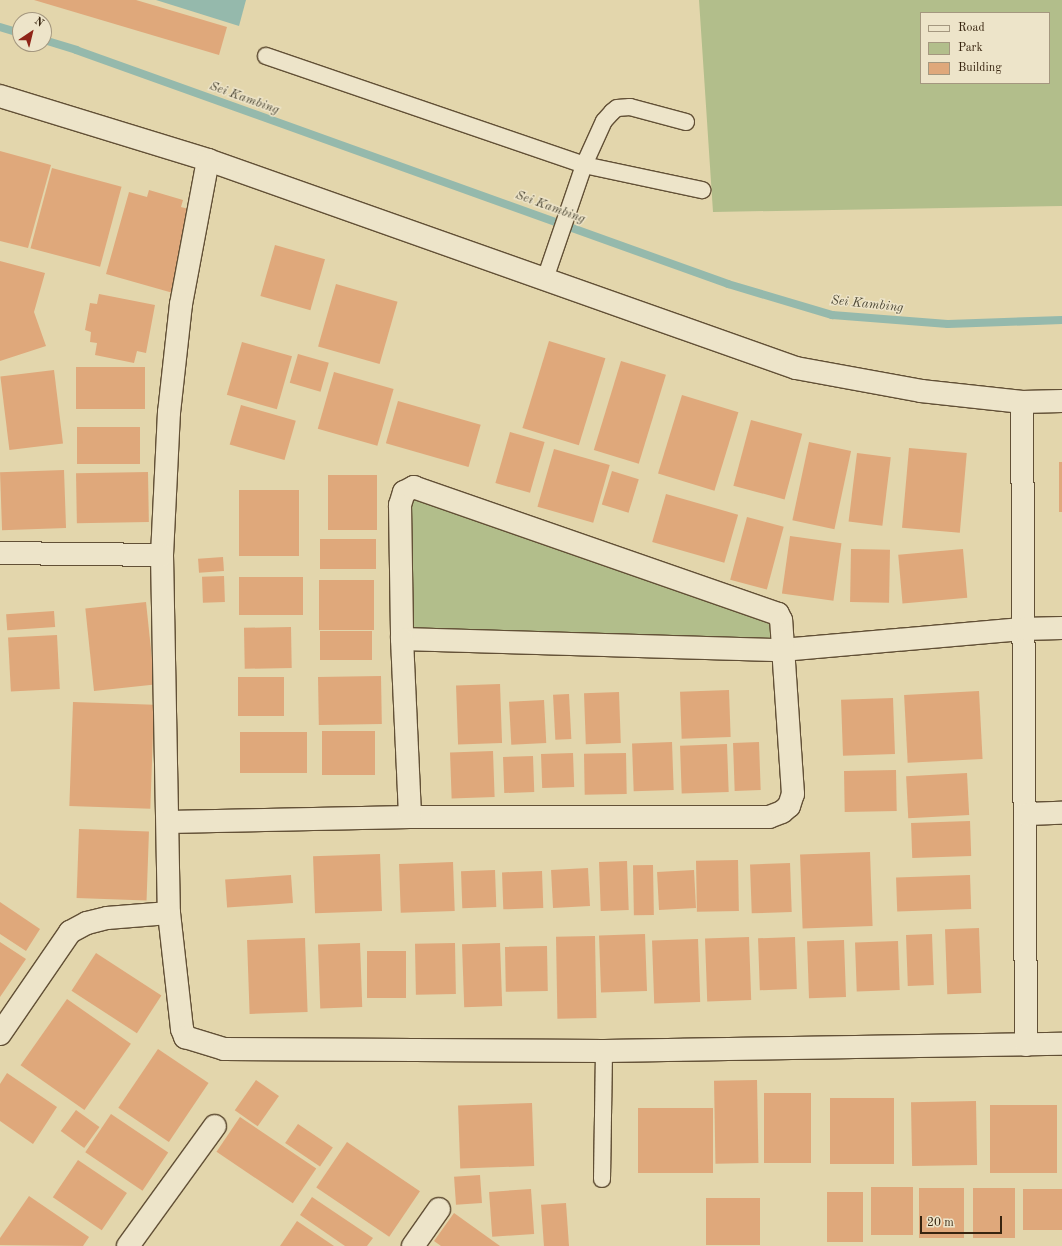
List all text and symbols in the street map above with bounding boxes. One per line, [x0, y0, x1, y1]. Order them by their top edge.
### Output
north arrow [12, 12, 52, 52]
legend [920, 12, 1050, 84]
text: N [32, 16, 45, 29]
text: Road [958, 22, 985, 34]
text: Park [958, 42, 983, 54]
text: Building [958, 62, 1002, 74]
water label: Sei Kambing [207, 79, 281, 119]
water label: Sei Kambing [513, 188, 587, 228]
water label: Sei Kambing [830, 293, 904, 317]
scale bar [922, 1208, 1004, 1234]
text: 20 m [927, 1217, 954, 1229]

